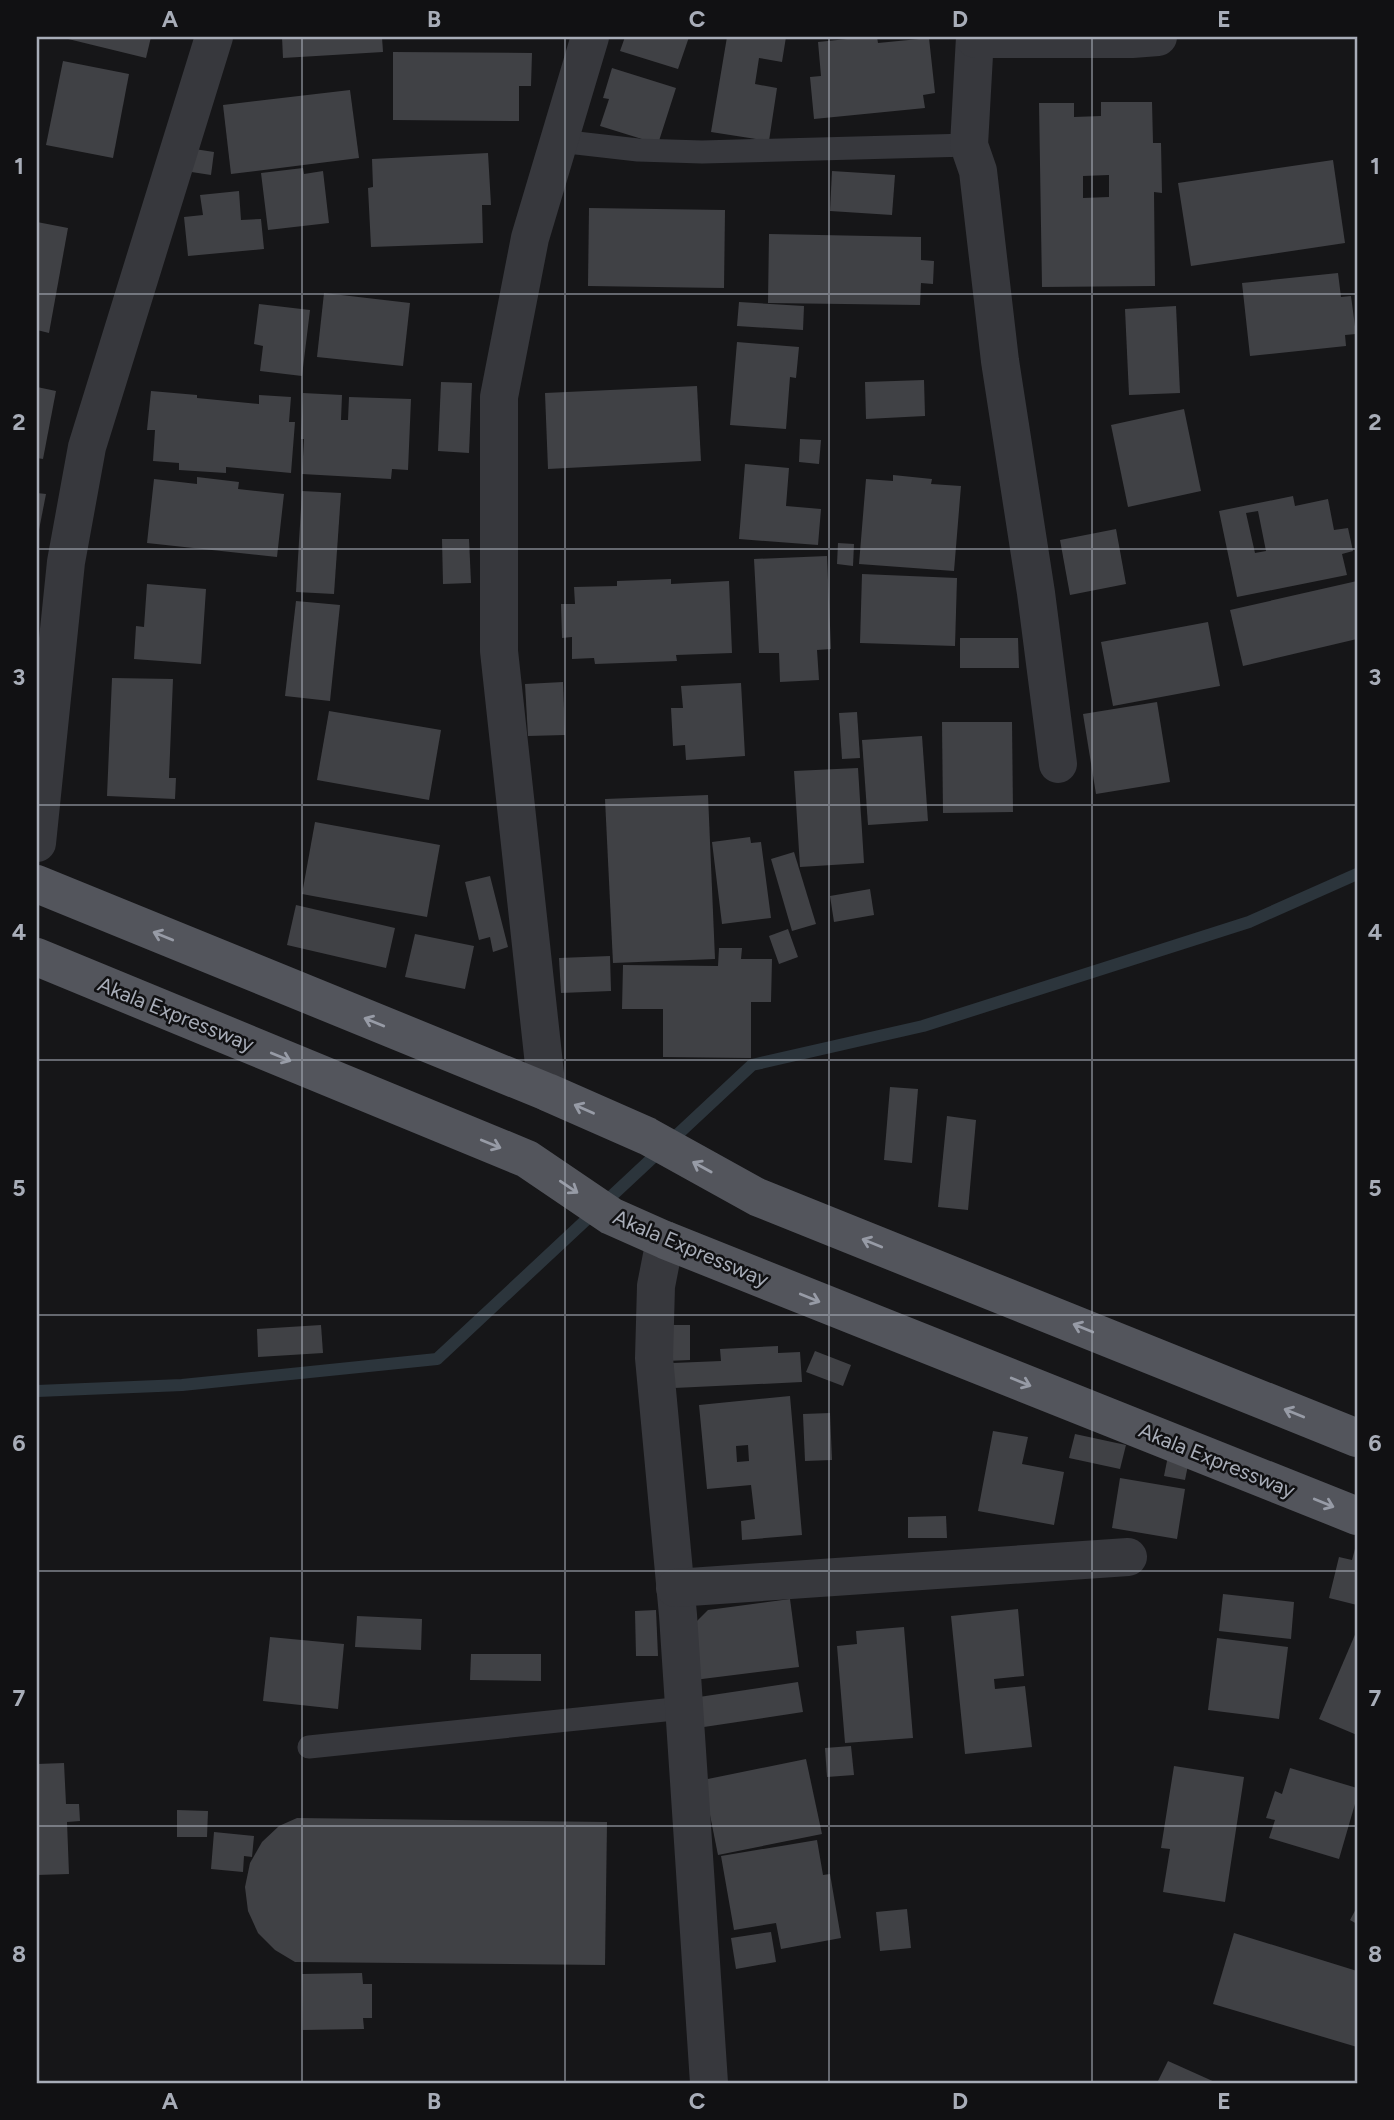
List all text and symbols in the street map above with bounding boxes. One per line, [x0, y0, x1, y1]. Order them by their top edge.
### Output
text: A [162, 5, 179, 33]
text: B [427, 5, 441, 33]
text: C [689, 5, 706, 33]
text: D [952, 5, 968, 33]
text: E [1217, 5, 1231, 33]
text: 1 [14, 152, 24, 180]
text: 1 [1370, 152, 1380, 180]
text: 2 [12, 408, 26, 436]
text: 2 [1368, 408, 1382, 436]
text: 3 [13, 663, 25, 691]
text: 3 [1369, 663, 1381, 691]
text: 4 [12, 918, 26, 946]
text: 4 [1368, 918, 1382, 946]
one-way arrow [153, 929, 175, 942]
street label: Akala Expressway [94, 971, 258, 1057]
one-way arrow [364, 1014, 385, 1027]
one-way arrow [270, 1052, 291, 1065]
one-way arrow [574, 1102, 595, 1115]
one-way arrow [480, 1139, 502, 1152]
one-way arrow [692, 1160, 712, 1174]
text: 5 [12, 1174, 26, 1202]
text: 5 [1368, 1174, 1382, 1202]
one-way arrow [559, 1180, 578, 1195]
street label: Akala Expressway [610, 1204, 772, 1292]
one-way arrow [861, 1236, 883, 1249]
one-way arrow [799, 1293, 820, 1306]
one-way arrow [1072, 1321, 1094, 1334]
one-way arrow [1010, 1377, 1032, 1390]
one-way arrow [1284, 1405, 1305, 1418]
street label: Akala Expressway [1135, 1417, 1299, 1503]
text: 6 [12, 1429, 26, 1457]
text: 6 [1368, 1429, 1382, 1457]
one-way arrow [1312, 1497, 1334, 1510]
text: 7 [13, 1684, 26, 1712]
text: 7 [1369, 1684, 1382, 1712]
text: 8 [12, 1940, 26, 1968]
text: 8 [1368, 1940, 1382, 1968]
text: A [162, 2087, 179, 2115]
text: B [427, 2087, 441, 2115]
text: C [689, 2087, 706, 2115]
text: D [952, 2087, 968, 2115]
text: E [1217, 2087, 1231, 2115]

